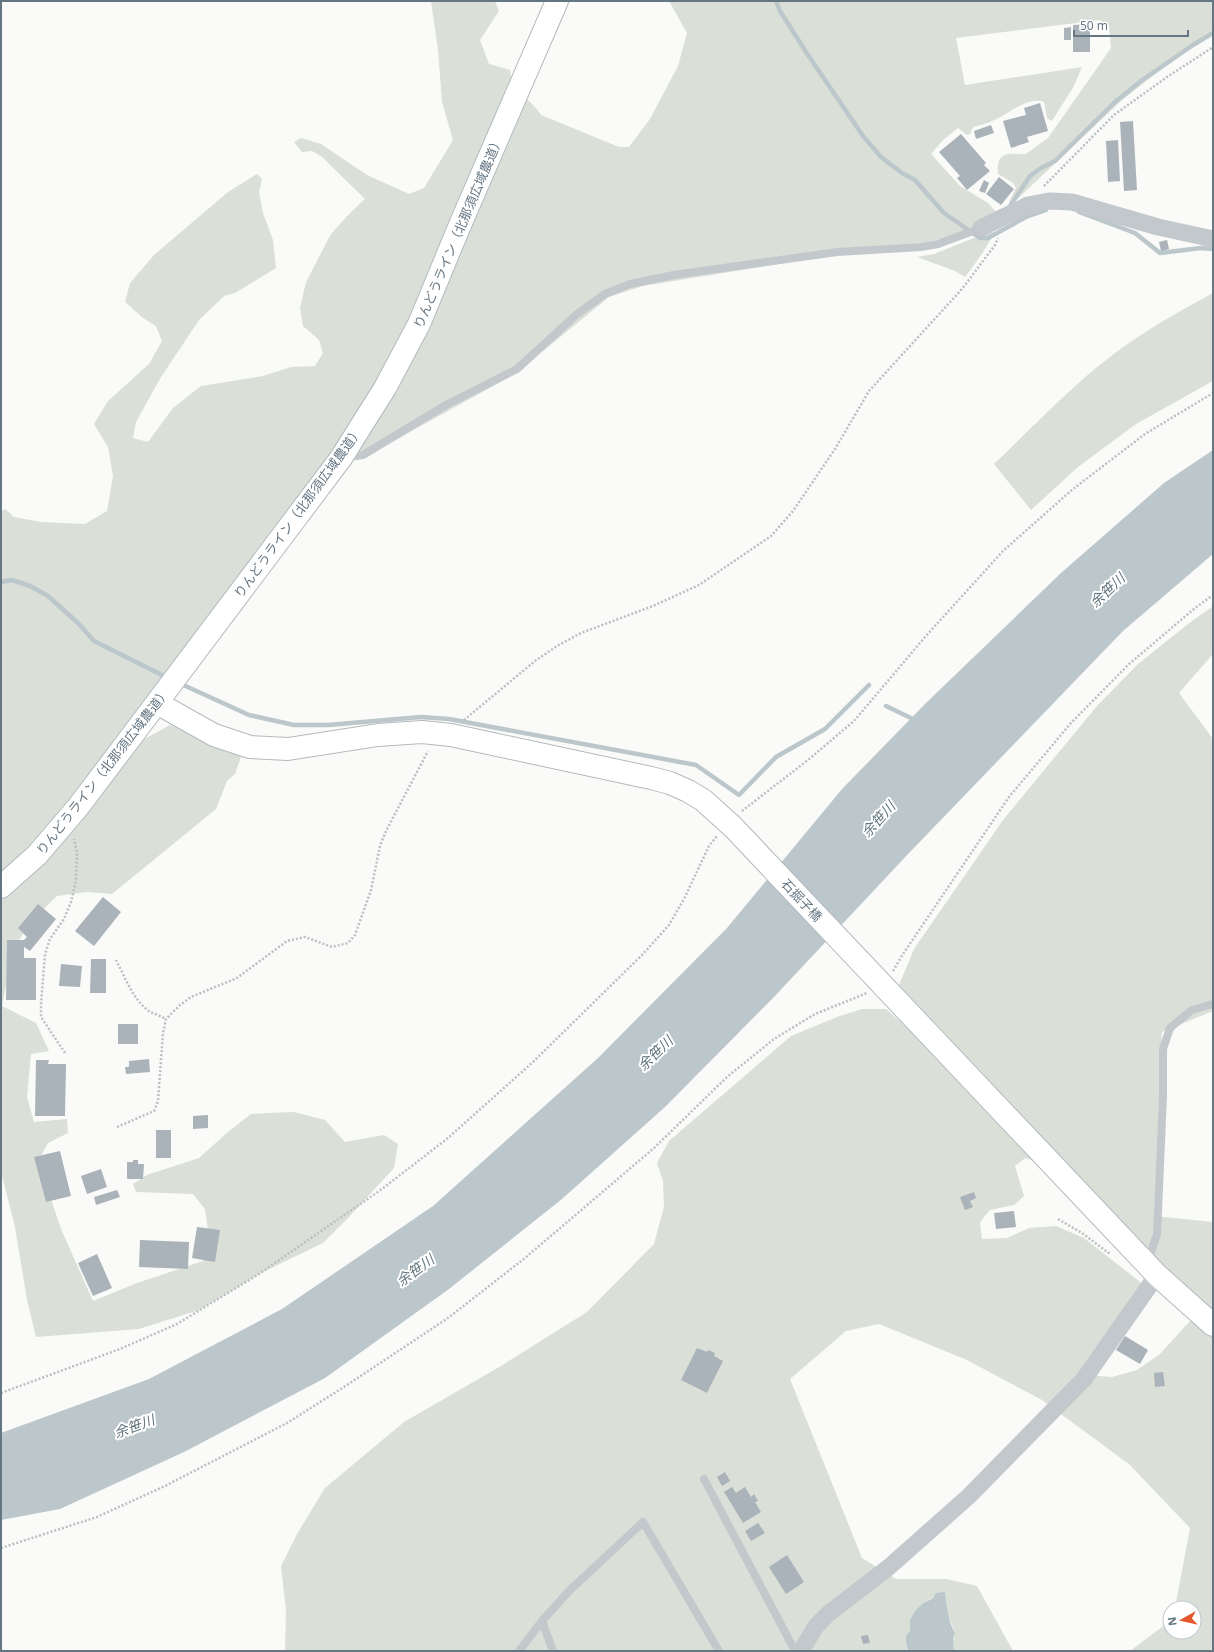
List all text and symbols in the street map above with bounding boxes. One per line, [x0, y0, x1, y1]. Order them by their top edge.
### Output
scale bar [1074, 12, 1188, 38]
text: 50 m [1080, 17, 1108, 34]
street label: りんどうライン（北那須広域農道） [409, 133, 507, 331]
street label: りんどうライン（北那須広域農道） [230, 423, 366, 601]
water label: 余笹川 [1085, 567, 1130, 611]
street label: りんどうライン（北那須広域農道） [32, 684, 174, 858]
water label: 余笹川 [857, 796, 900, 841]
street label: 石掘子橋 [778, 875, 826, 925]
water label: 余笹川 [633, 1030, 678, 1074]
water label: 余笹川 [392, 1249, 439, 1290]
water label: 余笹川 [111, 1409, 159, 1442]
north arrow [1162, 1600, 1202, 1640]
text: N [1164, 1616, 1180, 1627]

